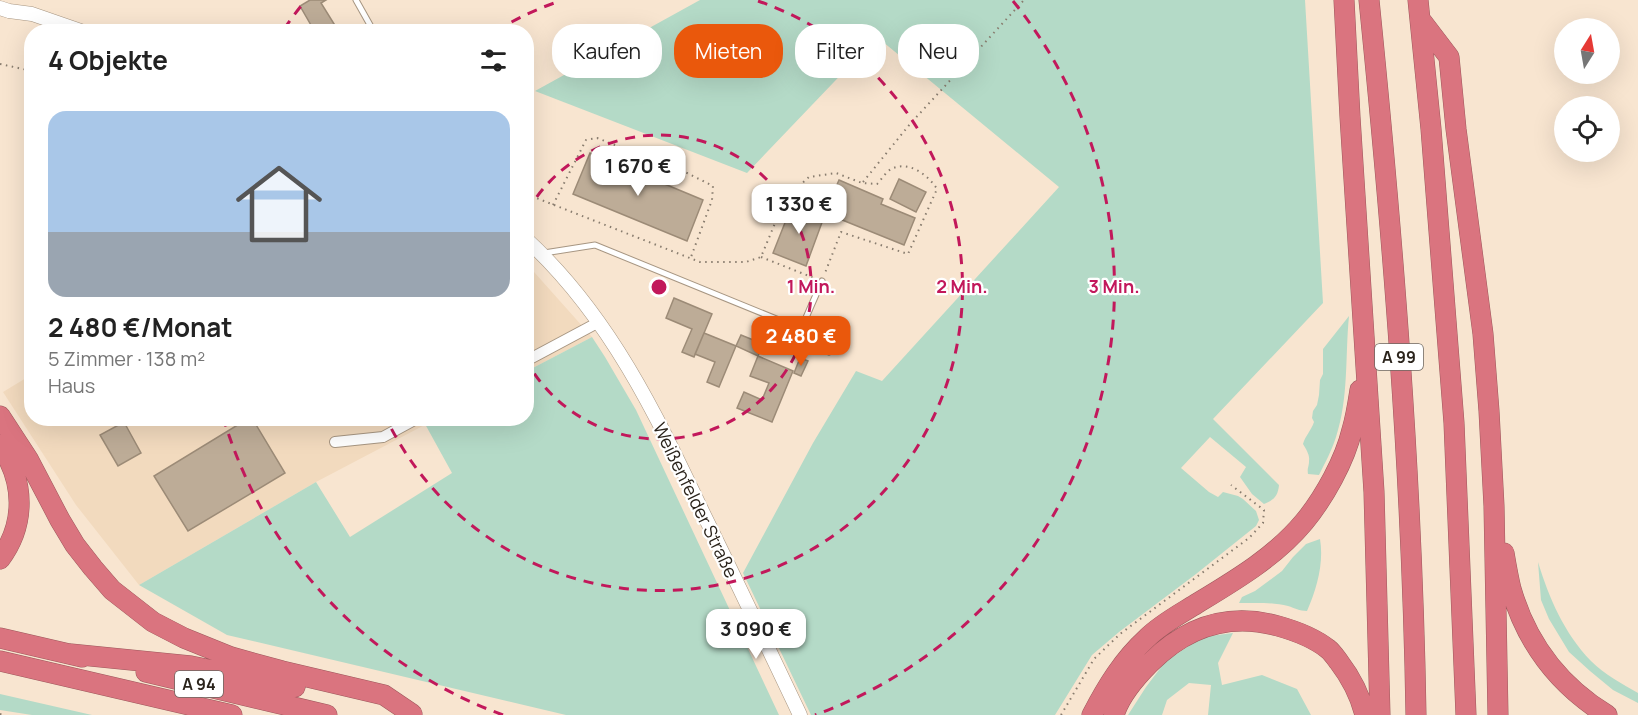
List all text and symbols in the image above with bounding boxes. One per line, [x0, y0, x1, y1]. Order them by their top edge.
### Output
north arrow [1554, 18, 1620, 84]
map controls [1554, 18, 1620, 162]
chip: Kaufen [552, 24, 662, 78]
chip: Mieten [674, 24, 783, 78]
chip: Filter [795, 24, 886, 78]
chip: Neu [898, 24, 979, 78]
text: 4 Objekte [48, 42, 168, 78]
icon: filters [477, 44, 510, 77]
button: locate [1554, 96, 1620, 162]
pin: 1 670 € [583, 146, 693, 197]
icon: home [225, 150, 333, 258]
text: 1 670 € [605, 152, 671, 179]
pin: 1 330 € [744, 184, 854, 235]
text: 1 330 € [766, 190, 832, 217]
text: 1 Min. [787, 274, 835, 298]
text: 2 Min. [936, 274, 988, 298]
text: 3 Min. [1088, 274, 1140, 298]
centre of rings [649, 277, 669, 297]
text: 2 480 €/Monat [48, 309, 233, 345]
pin: 2 480 € [746, 316, 856, 367]
text: 2 480 € [765, 322, 837, 349]
road number: A 99 [1375, 344, 1423, 370]
text: 5 Zimmer · 138 m² [48, 345, 205, 372]
text: Haus [48, 372, 95, 399]
street label: Weißenfelder Straße [648, 418, 744, 582]
pin: 3 090 € [701, 609, 811, 660]
text: 3 090 € [720, 615, 792, 642]
road number: A 94 [175, 671, 223, 697]

